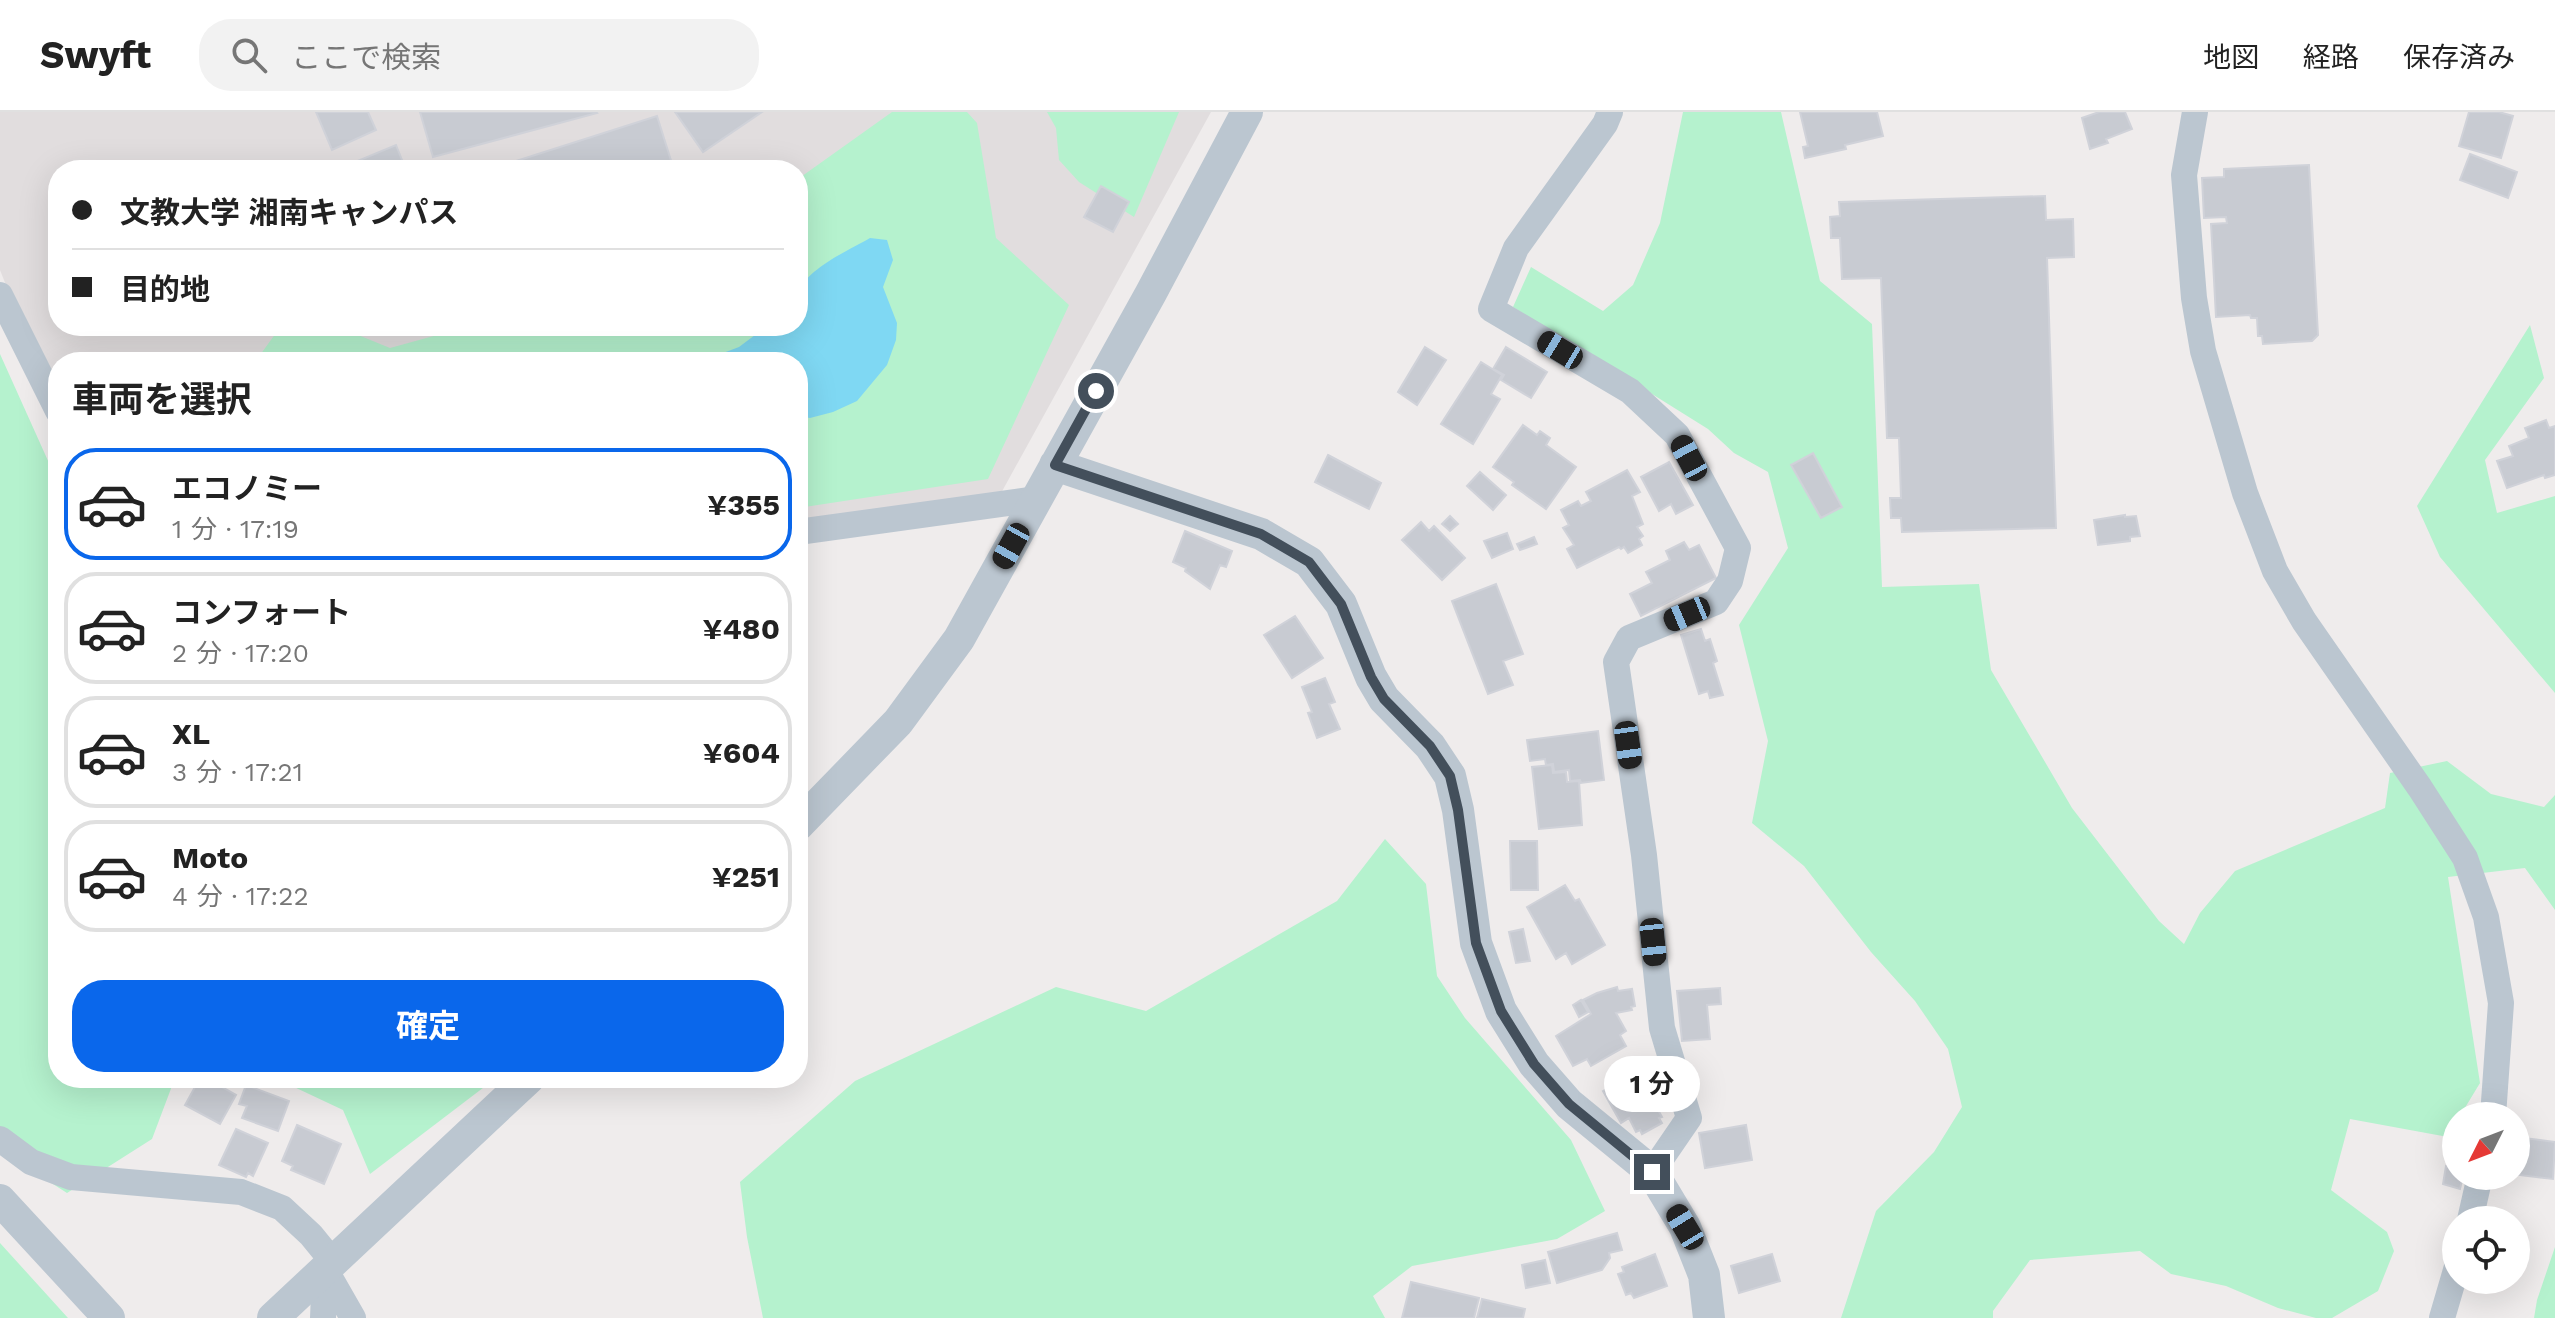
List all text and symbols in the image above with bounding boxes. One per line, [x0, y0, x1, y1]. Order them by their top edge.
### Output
search box [199, 19, 759, 91]
text: Swyft [40, 33, 151, 77]
icon: search [227, 33, 271, 77]
text: ここで検索 [291, 40, 441, 75]
text: 地図 [2203, 41, 2259, 74]
text: 経路 [2303, 41, 2359, 74]
text: 保存済み [2403, 41, 2515, 74]
text: 文教大学 湘南キャンパス [120, 195, 459, 230]
text: 目的地 [120, 272, 210, 307]
car [1533, 327, 1587, 373]
route start [1078, 373, 1114, 409]
text: 車両を選択 [72, 379, 252, 421]
car [1667, 431, 1711, 485]
icon: car [76, 468, 148, 540]
text: エコノミー [172, 471, 322, 506]
text: ¥355 [707, 487, 780, 522]
text: 1 分 · 17:19 [172, 514, 299, 544]
car [989, 519, 1033, 573]
icon: car [76, 592, 148, 664]
car [1660, 594, 1714, 634]
text: コンフォート [172, 595, 351, 630]
text: ¥480 [703, 611, 780, 646]
text: 2 分 · 17:20 [172, 638, 309, 668]
icon: car [76, 716, 148, 788]
text: XL [172, 716, 210, 751]
car [1613, 720, 1643, 770]
text: ¥604 [703, 735, 780, 770]
text: 3 分 · 17:21 [172, 757, 303, 787]
icon: car [76, 840, 148, 912]
text: Moto [172, 840, 248, 875]
text: ¥251 [712, 859, 780, 894]
text: 4 分 · 17:22 [172, 881, 309, 911]
car [1639, 917, 1667, 967]
button: 確定 [72, 980, 784, 1072]
callout: 1 分 [1604, 1056, 1700, 1112]
text: 1 分 [1630, 1069, 1674, 1099]
north arrow [2442, 1102, 2530, 1190]
map controls [2442, 1102, 2530, 1294]
route end [1634, 1154, 1670, 1190]
car [1662, 1200, 1708, 1254]
button: locate [2442, 1206, 2530, 1294]

